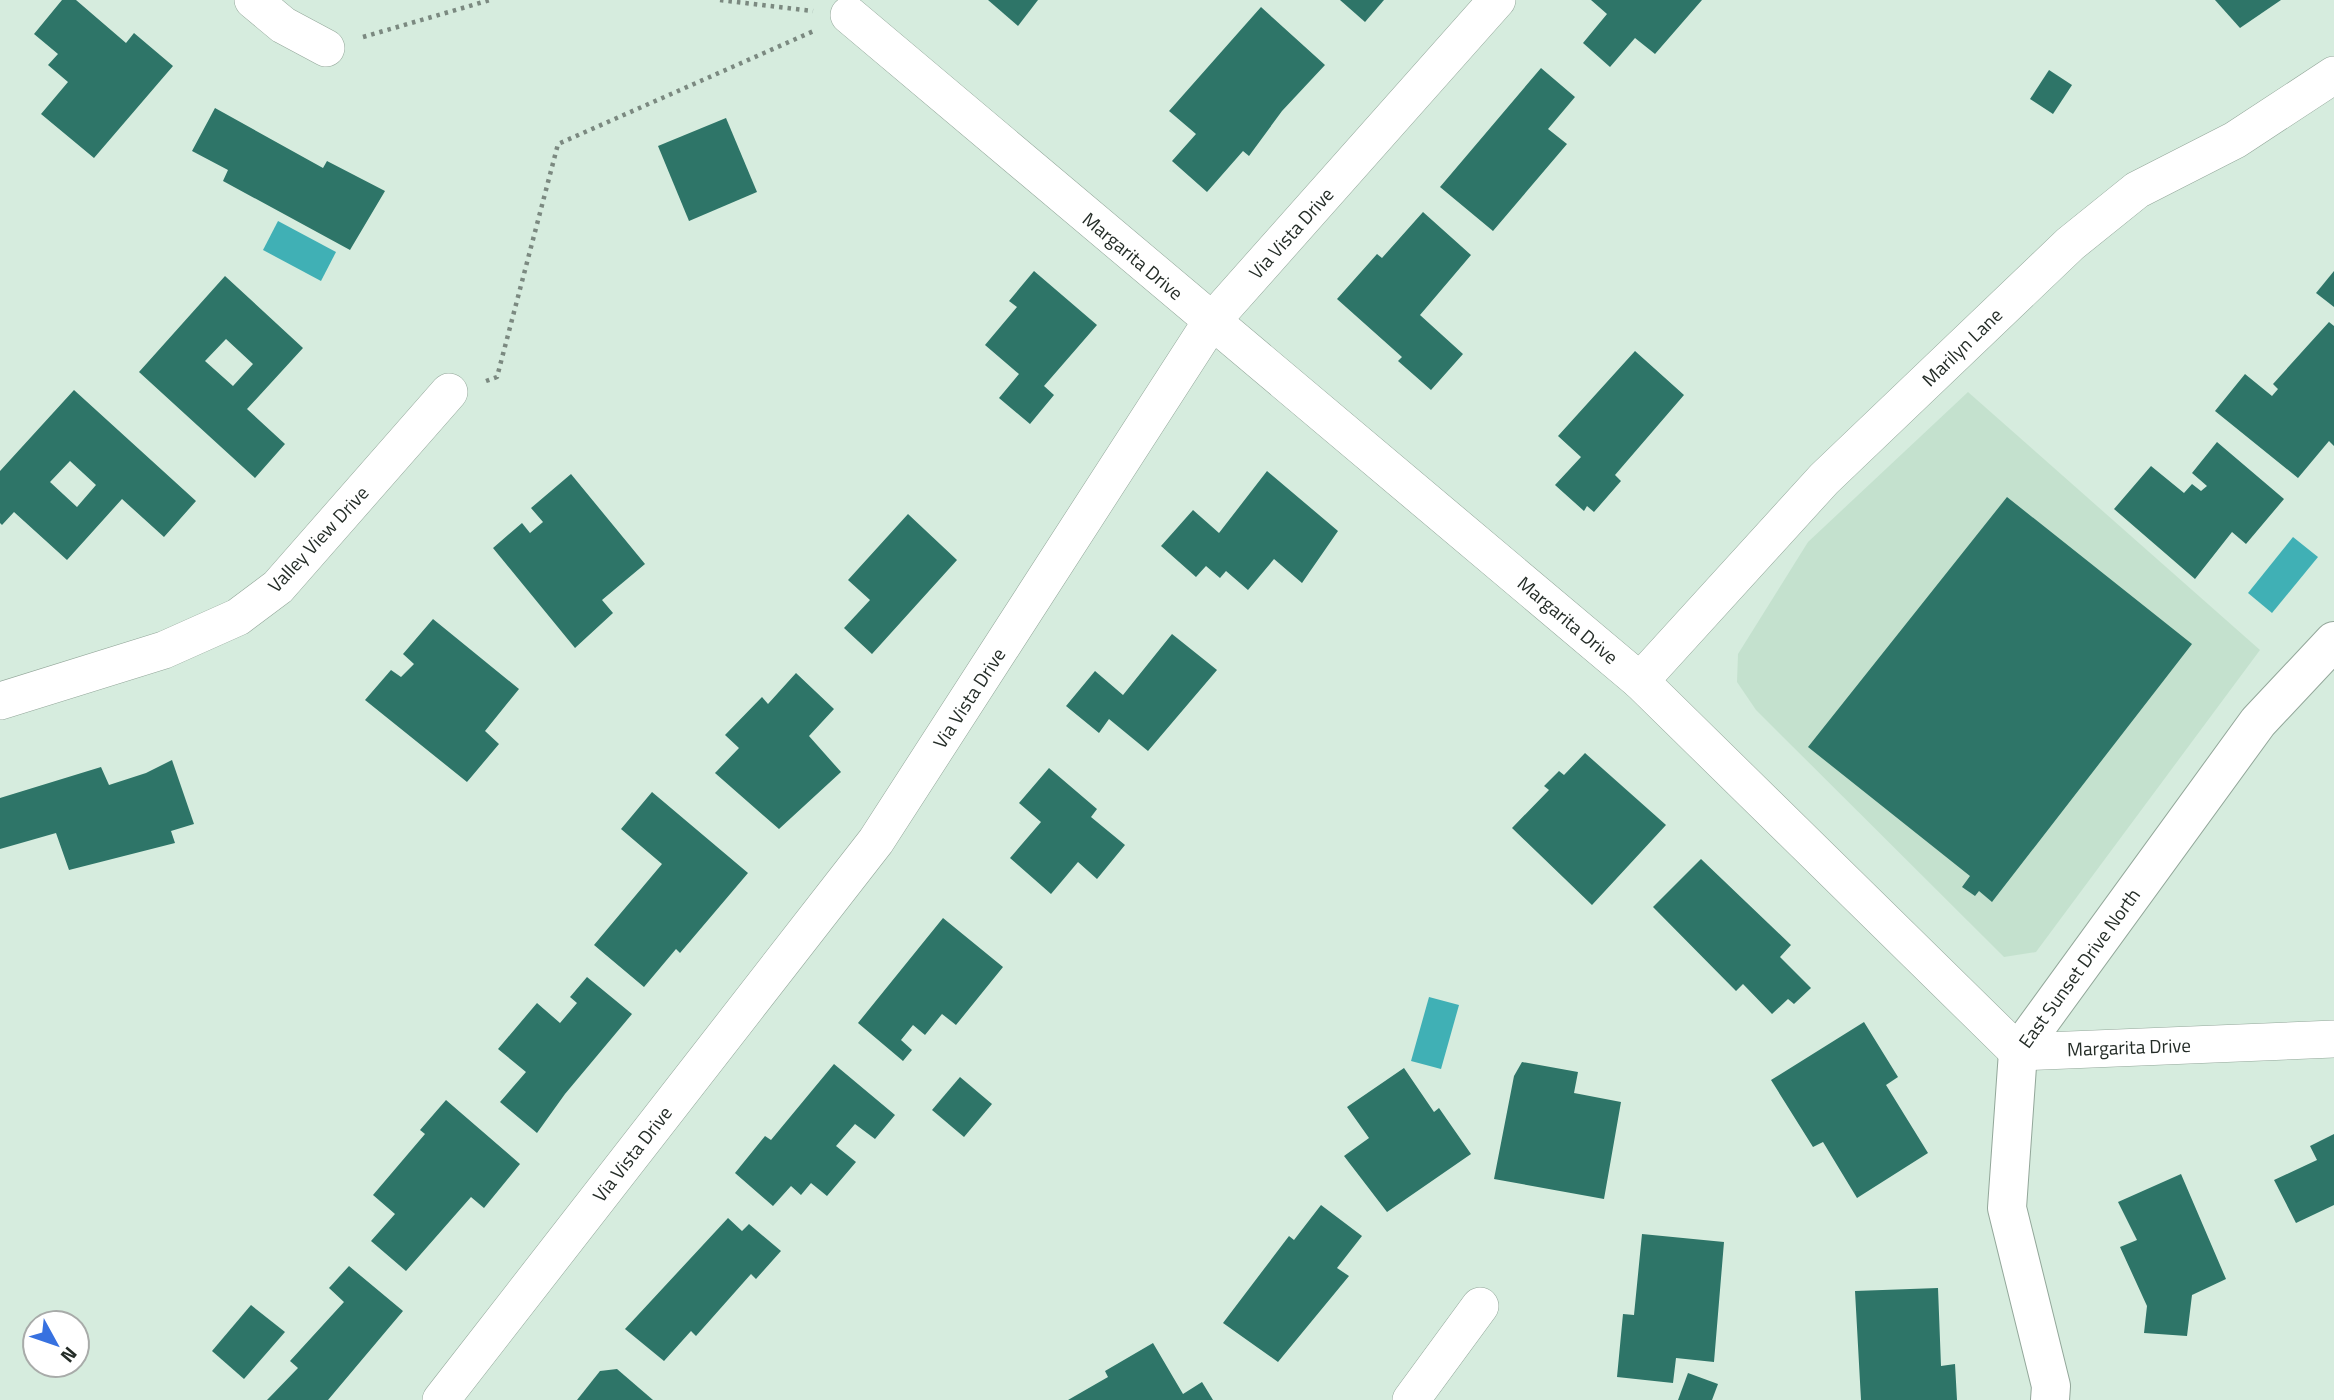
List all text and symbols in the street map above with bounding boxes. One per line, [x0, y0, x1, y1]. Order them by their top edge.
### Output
street label: Via Vista Drive [1241, 180, 1340, 285]
street label: Margarita Drive [1077, 205, 1190, 307]
street label: Marilyn Lane [1915, 301, 2009, 393]
street label: Valley View Drive [260, 479, 375, 598]
street label: Margarita Drive [1512, 569, 1625, 671]
street label: Via Vista Drive [925, 642, 1012, 754]
street label: East Sunset Drive North [2011, 882, 2147, 1054]
street label: Margarita Drive [2067, 1030, 2191, 1063]
street label: Via Vista Drive [585, 1099, 678, 1208]
north arrow [21, 1309, 91, 1379]
text: N [54, 1341, 85, 1370]

